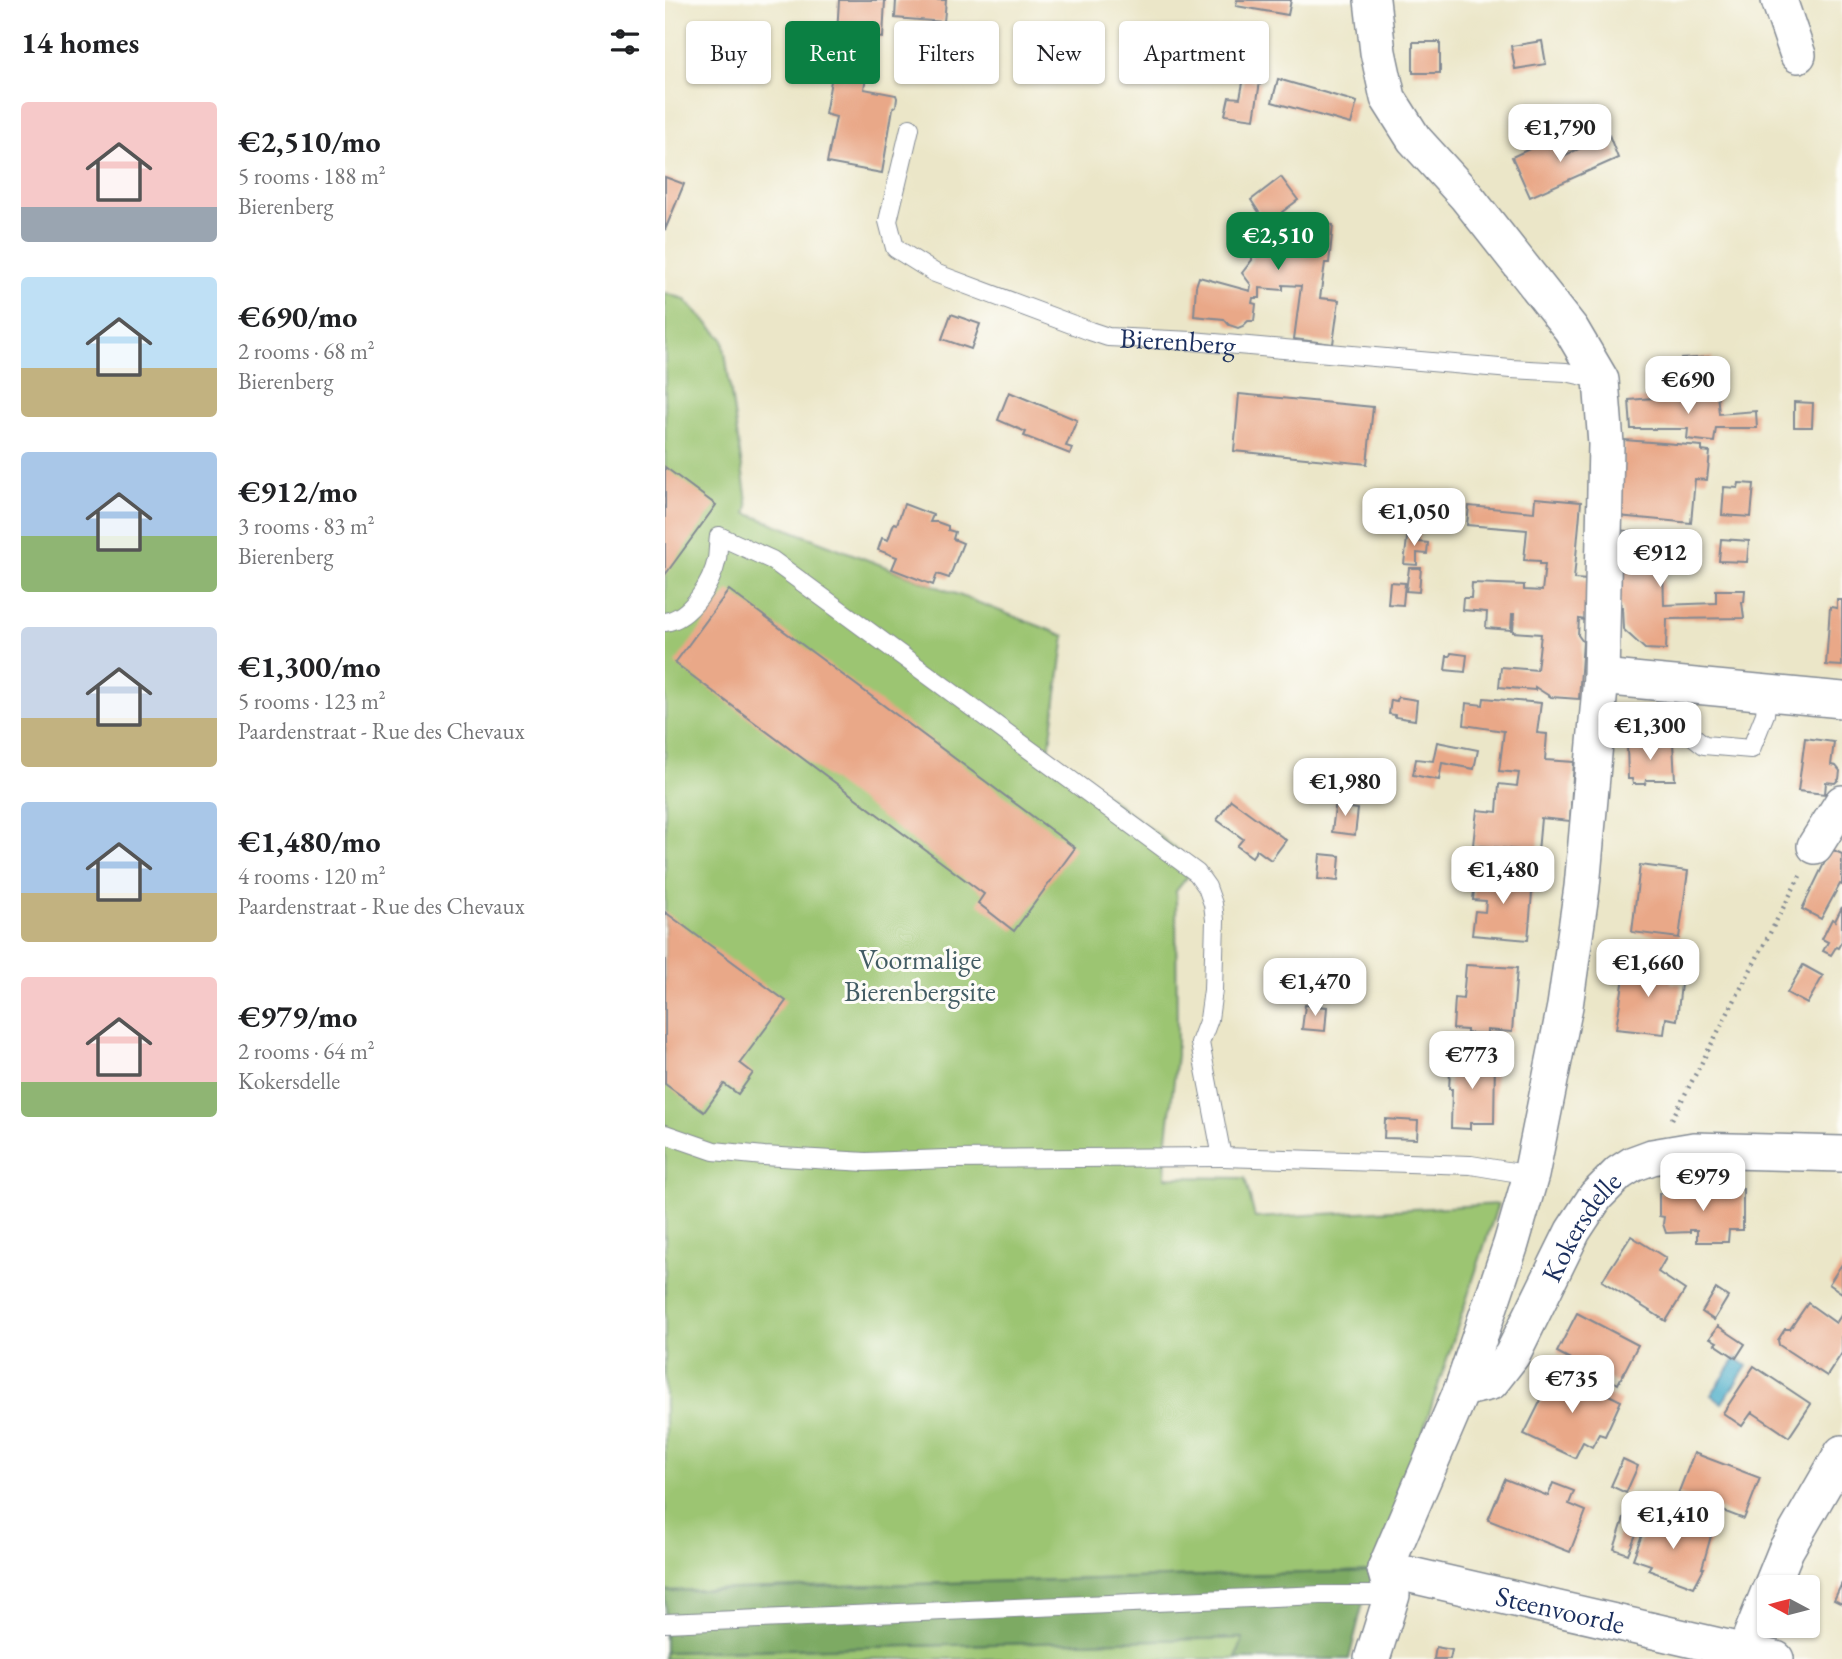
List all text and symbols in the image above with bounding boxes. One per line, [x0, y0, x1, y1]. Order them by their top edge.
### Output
chip: Buy [686, 21, 771, 84]
chip: Rent [785, 21, 880, 84]
chip: Filters [894, 21, 999, 84]
chip: New [1013, 21, 1105, 84]
chip: Apartment [1119, 21, 1269, 84]
text: 14 homes [21, 23, 139, 62]
icon: filters [606, 23, 644, 61]
pin: €1,790 [1503, 104, 1617, 164]
text: €1,790 [1524, 112, 1596, 142]
text: €2,510/mo [238, 122, 381, 161]
icon: home [77, 130, 161, 214]
text: 5 rooms · 188 m² [238, 161, 386, 191]
text: Bierenberg [238, 191, 333, 221]
pin: €2,510 [1221, 212, 1335, 272]
text: €2,510 [1242, 220, 1314, 250]
text: €690/mo [238, 297, 357, 336]
icon: home [77, 305, 161, 389]
street label: Bierenberg [1119, 320, 1238, 363]
text: 2 rooms · 68 m² [238, 336, 375, 366]
pin: €690 [1647, 356, 1729, 416]
text: €690 [1661, 364, 1715, 394]
text: Bierenberg [238, 366, 333, 396]
text: €912/mo [238, 472, 357, 511]
icon: home [77, 480, 161, 564]
pin: €1,050 [1357, 489, 1471, 548]
text: €1,050 [1378, 496, 1450, 526]
text: 3 rooms · 83 m² [238, 511, 375, 541]
pin: €912 [1619, 530, 1701, 589]
text: €912 [1633, 537, 1687, 567]
text: Bierenberg [238, 541, 333, 571]
text: €1,300/mo [238, 647, 381, 686]
icon: home [77, 655, 161, 739]
text: 5 rooms · 123 m² [238, 686, 386, 716]
pin: €1,300 [1593, 702, 1707, 762]
text: €1,300 [1614, 710, 1686, 740]
text: Paardenstraat - Rue des Chevaux [238, 716, 525, 746]
pin: €1,980 [1288, 758, 1402, 818]
text: €1,980 [1309, 766, 1381, 796]
text: €1,480/mo [238, 822, 381, 861]
icon: home [77, 830, 161, 914]
pin: €1,480 [1446, 846, 1560, 906]
text: €1,480 [1467, 854, 1539, 884]
text: 4 rooms · 120 m² [238, 861, 386, 891]
text: Paardenstraat - Rue des Chevaux [238, 891, 525, 921]
pin: €1,660 [1591, 940, 1705, 999]
park label: Voormalige Bierenbergsite [844, 941, 996, 1009]
text: €1,660 [1612, 947, 1684, 977]
pin: €1,470 [1258, 958, 1372, 1018]
text: €1,470 [1279, 966, 1351, 996]
text: €979/mo [238, 997, 357, 1036]
icon: home [77, 1005, 161, 1089]
pin: €773 [1431, 1032, 1513, 1091]
text: 2 rooms · 64 m² [238, 1036, 375, 1066]
text: €773 [1445, 1039, 1499, 1069]
text: Kokersdelle [238, 1066, 340, 1096]
pin: €979 [1662, 1154, 1744, 1213]
text: €979 [1676, 1161, 1730, 1191]
street label: Kokersdelle [1533, 1163, 1629, 1288]
pin: €735 [1531, 1356, 1613, 1415]
text: €735 [1545, 1363, 1599, 1393]
pin: €1,410 [1616, 1492, 1730, 1551]
text: €1,410 [1637, 1499, 1709, 1529]
north arrow [1757, 1575, 1820, 1638]
map controls [1757, 1575, 1820, 1638]
street label: Steenvoorde [1492, 1577, 1628, 1642]

